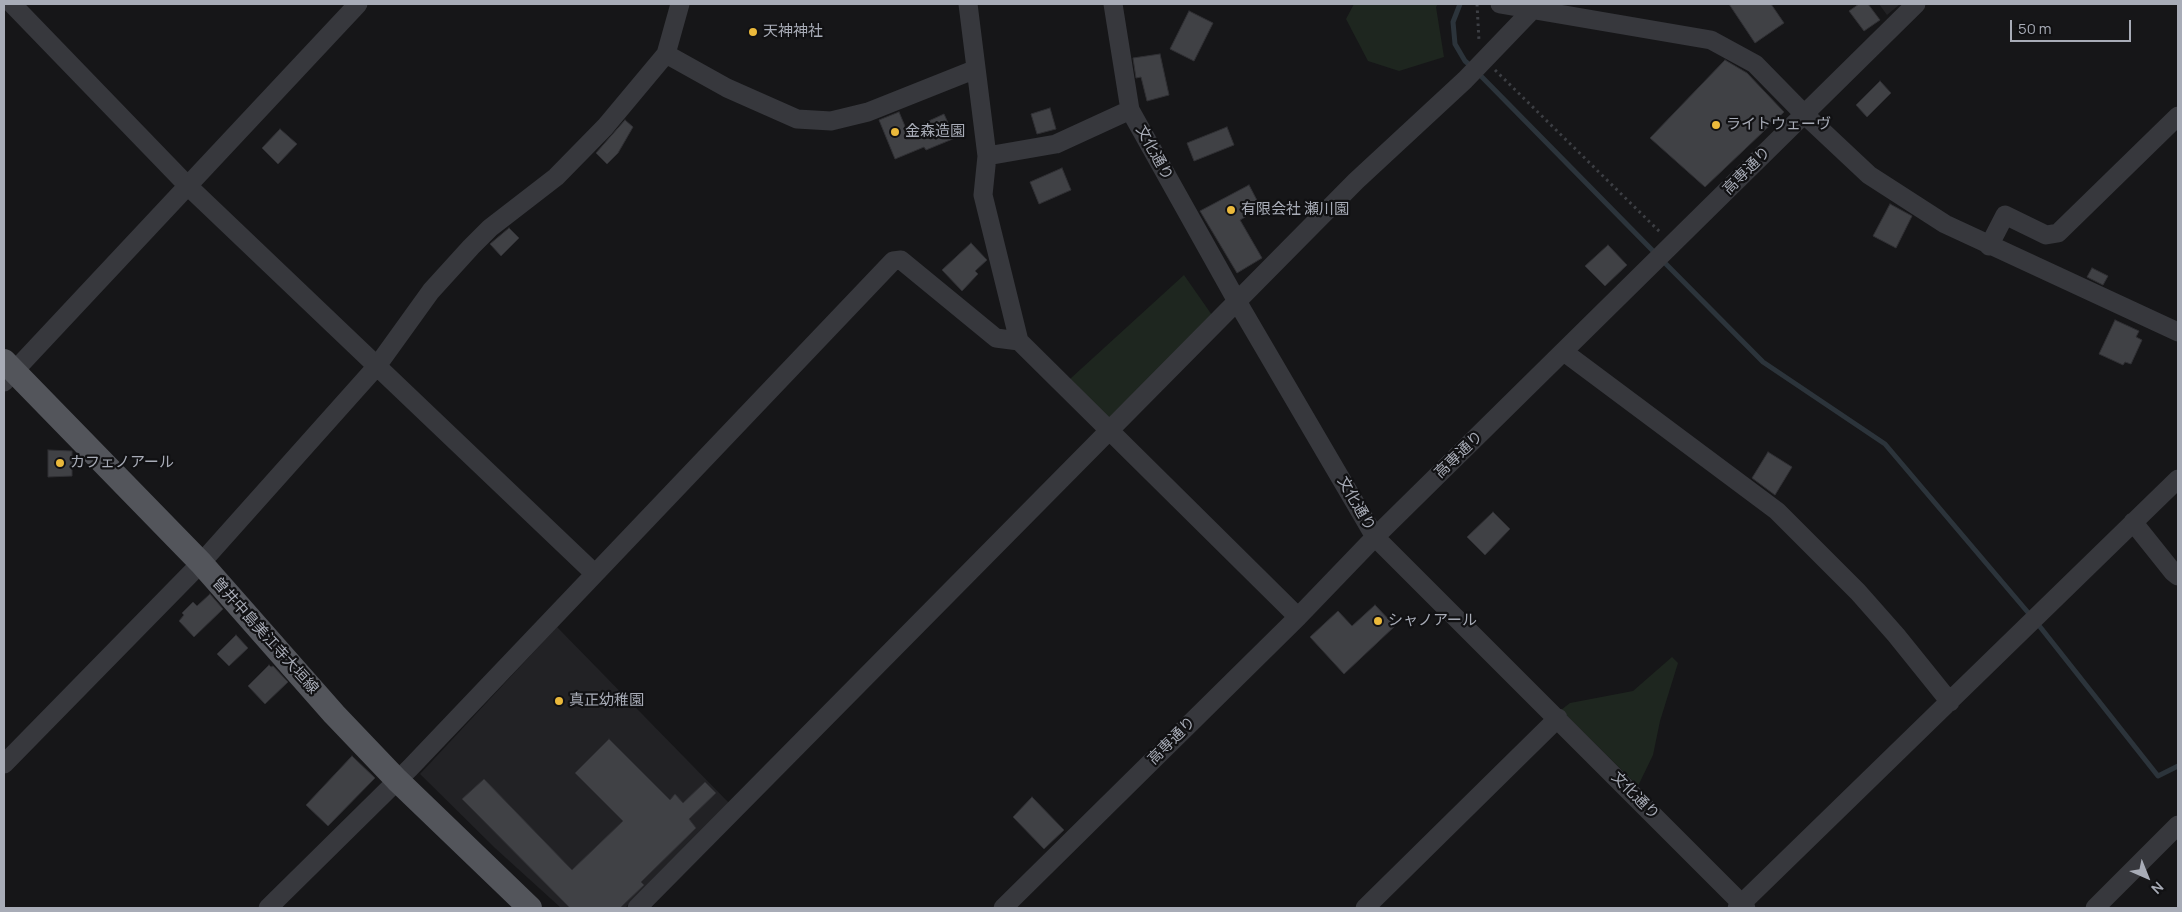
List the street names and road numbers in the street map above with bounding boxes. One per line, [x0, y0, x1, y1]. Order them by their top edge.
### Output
street label: 文化通り [1132, 122, 1176, 184]
street label: 高専通り [1719, 143, 1775, 199]
street label: 高専通り [1431, 428, 1487, 482]
street label: 文化通り [1333, 474, 1379, 534]
street label: 曽井中島美江寺大垣線 [208, 574, 322, 698]
street label: 高専通り [1144, 713, 1200, 769]
street label: 文化通り [1607, 768, 1663, 824]

